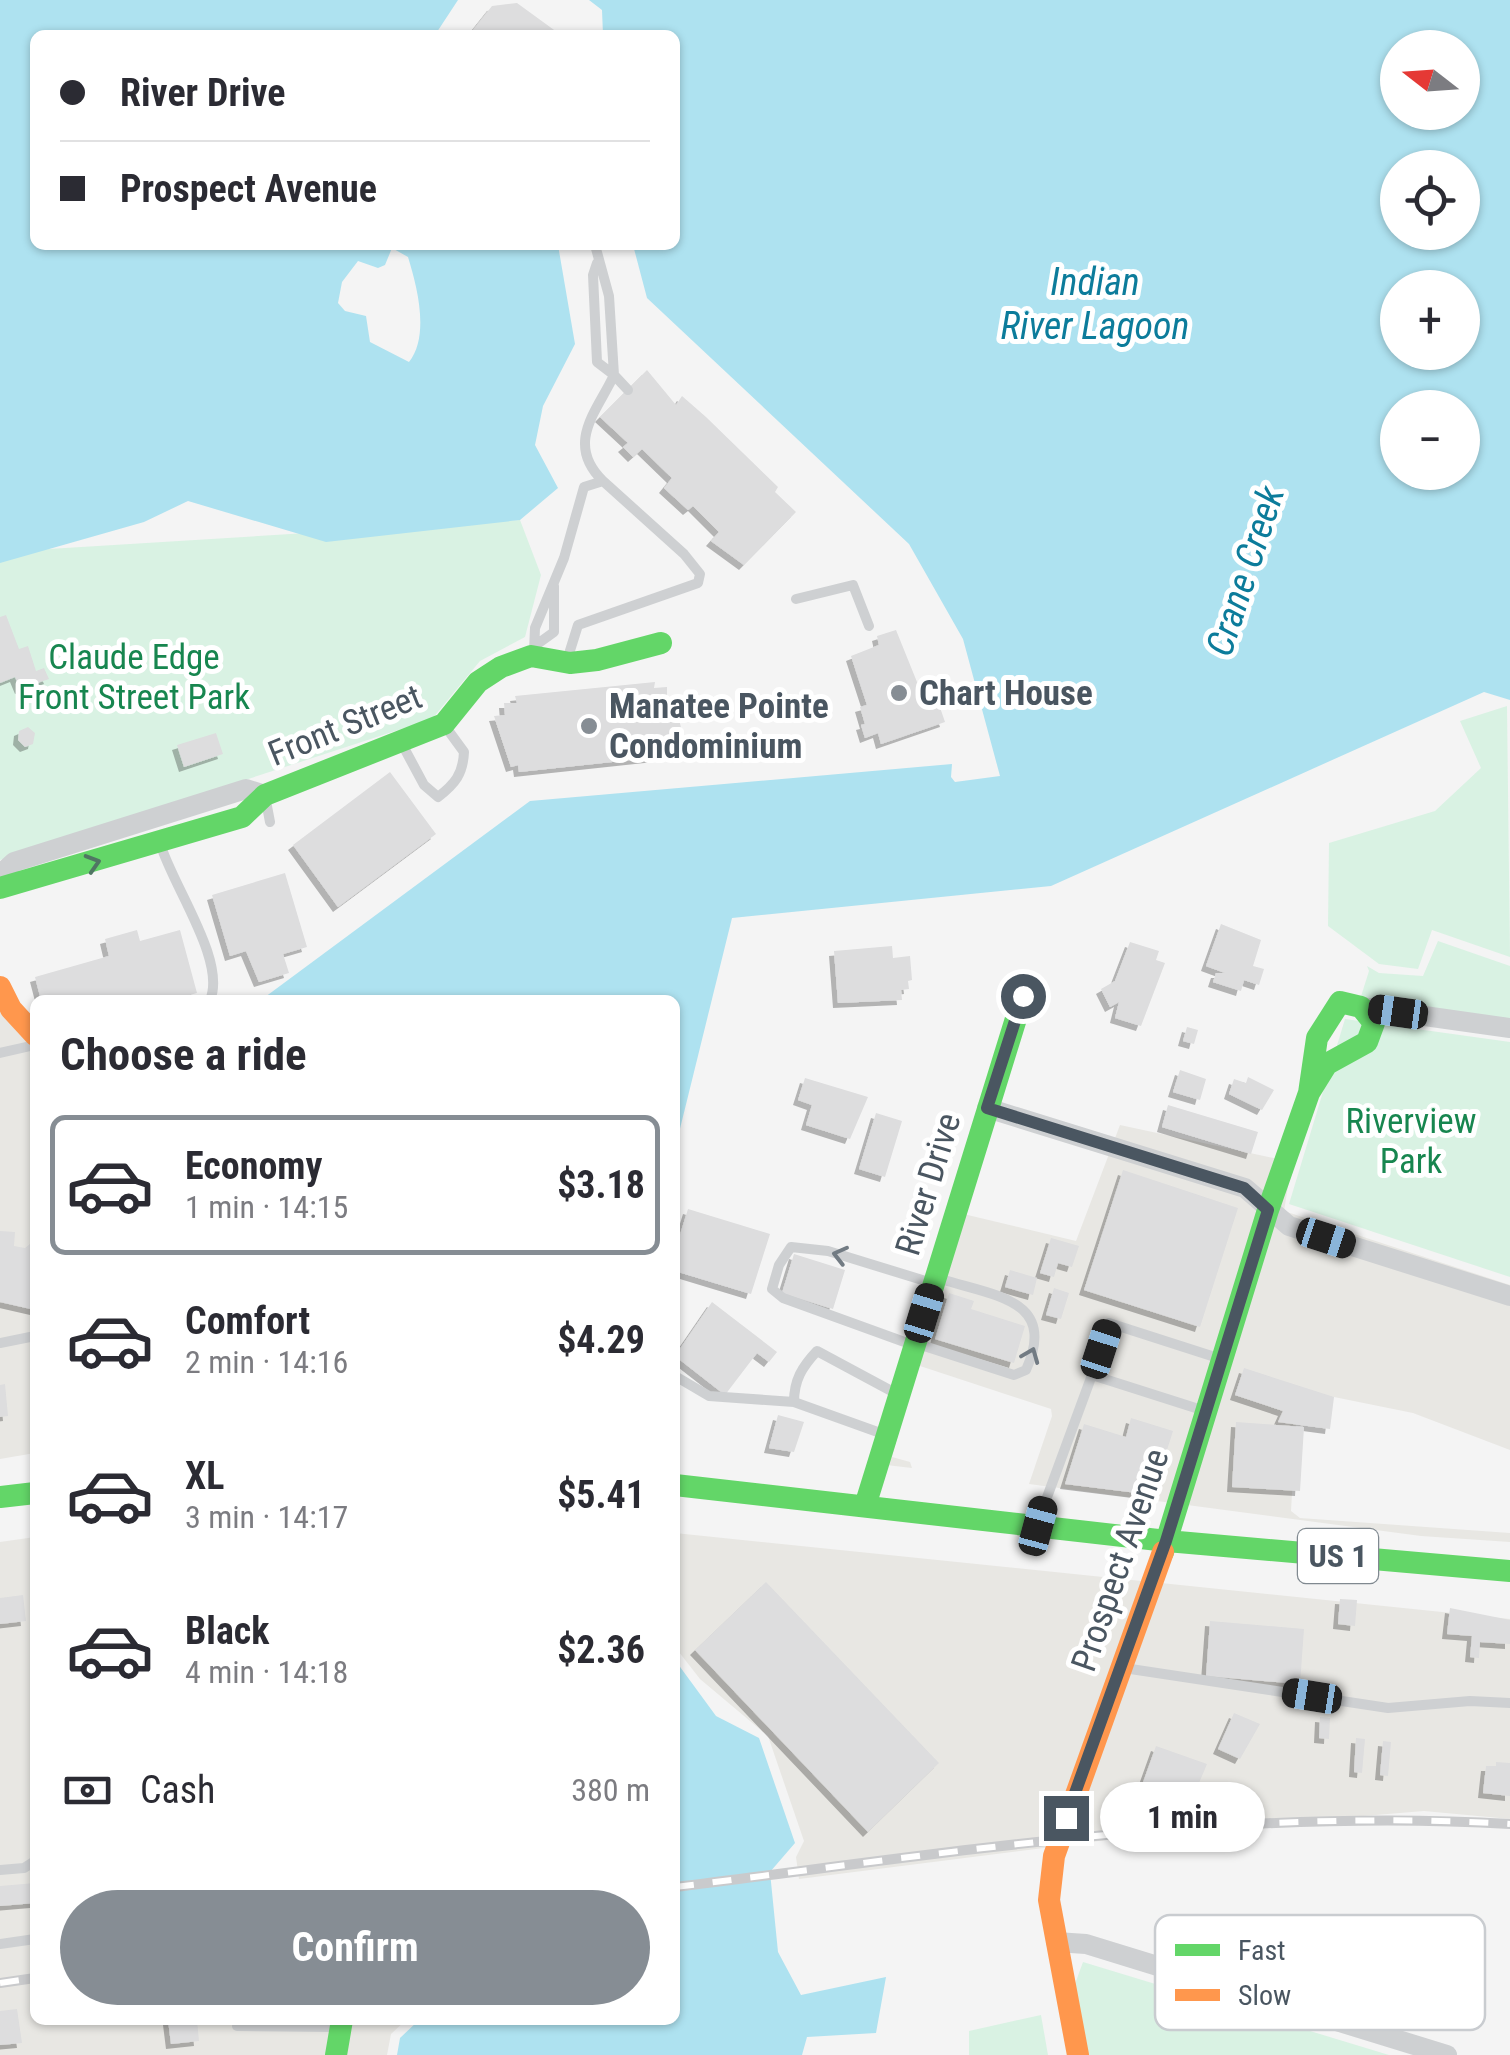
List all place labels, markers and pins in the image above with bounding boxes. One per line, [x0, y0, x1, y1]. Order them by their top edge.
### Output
place label: Chart House [919, 673, 1093, 714]
marker: Chart House [888, 682, 910, 704]
place label: Manatee Pointe Condominium [609, 686, 829, 767]
marker: Manatee Pointe Condominium [578, 715, 600, 737]

